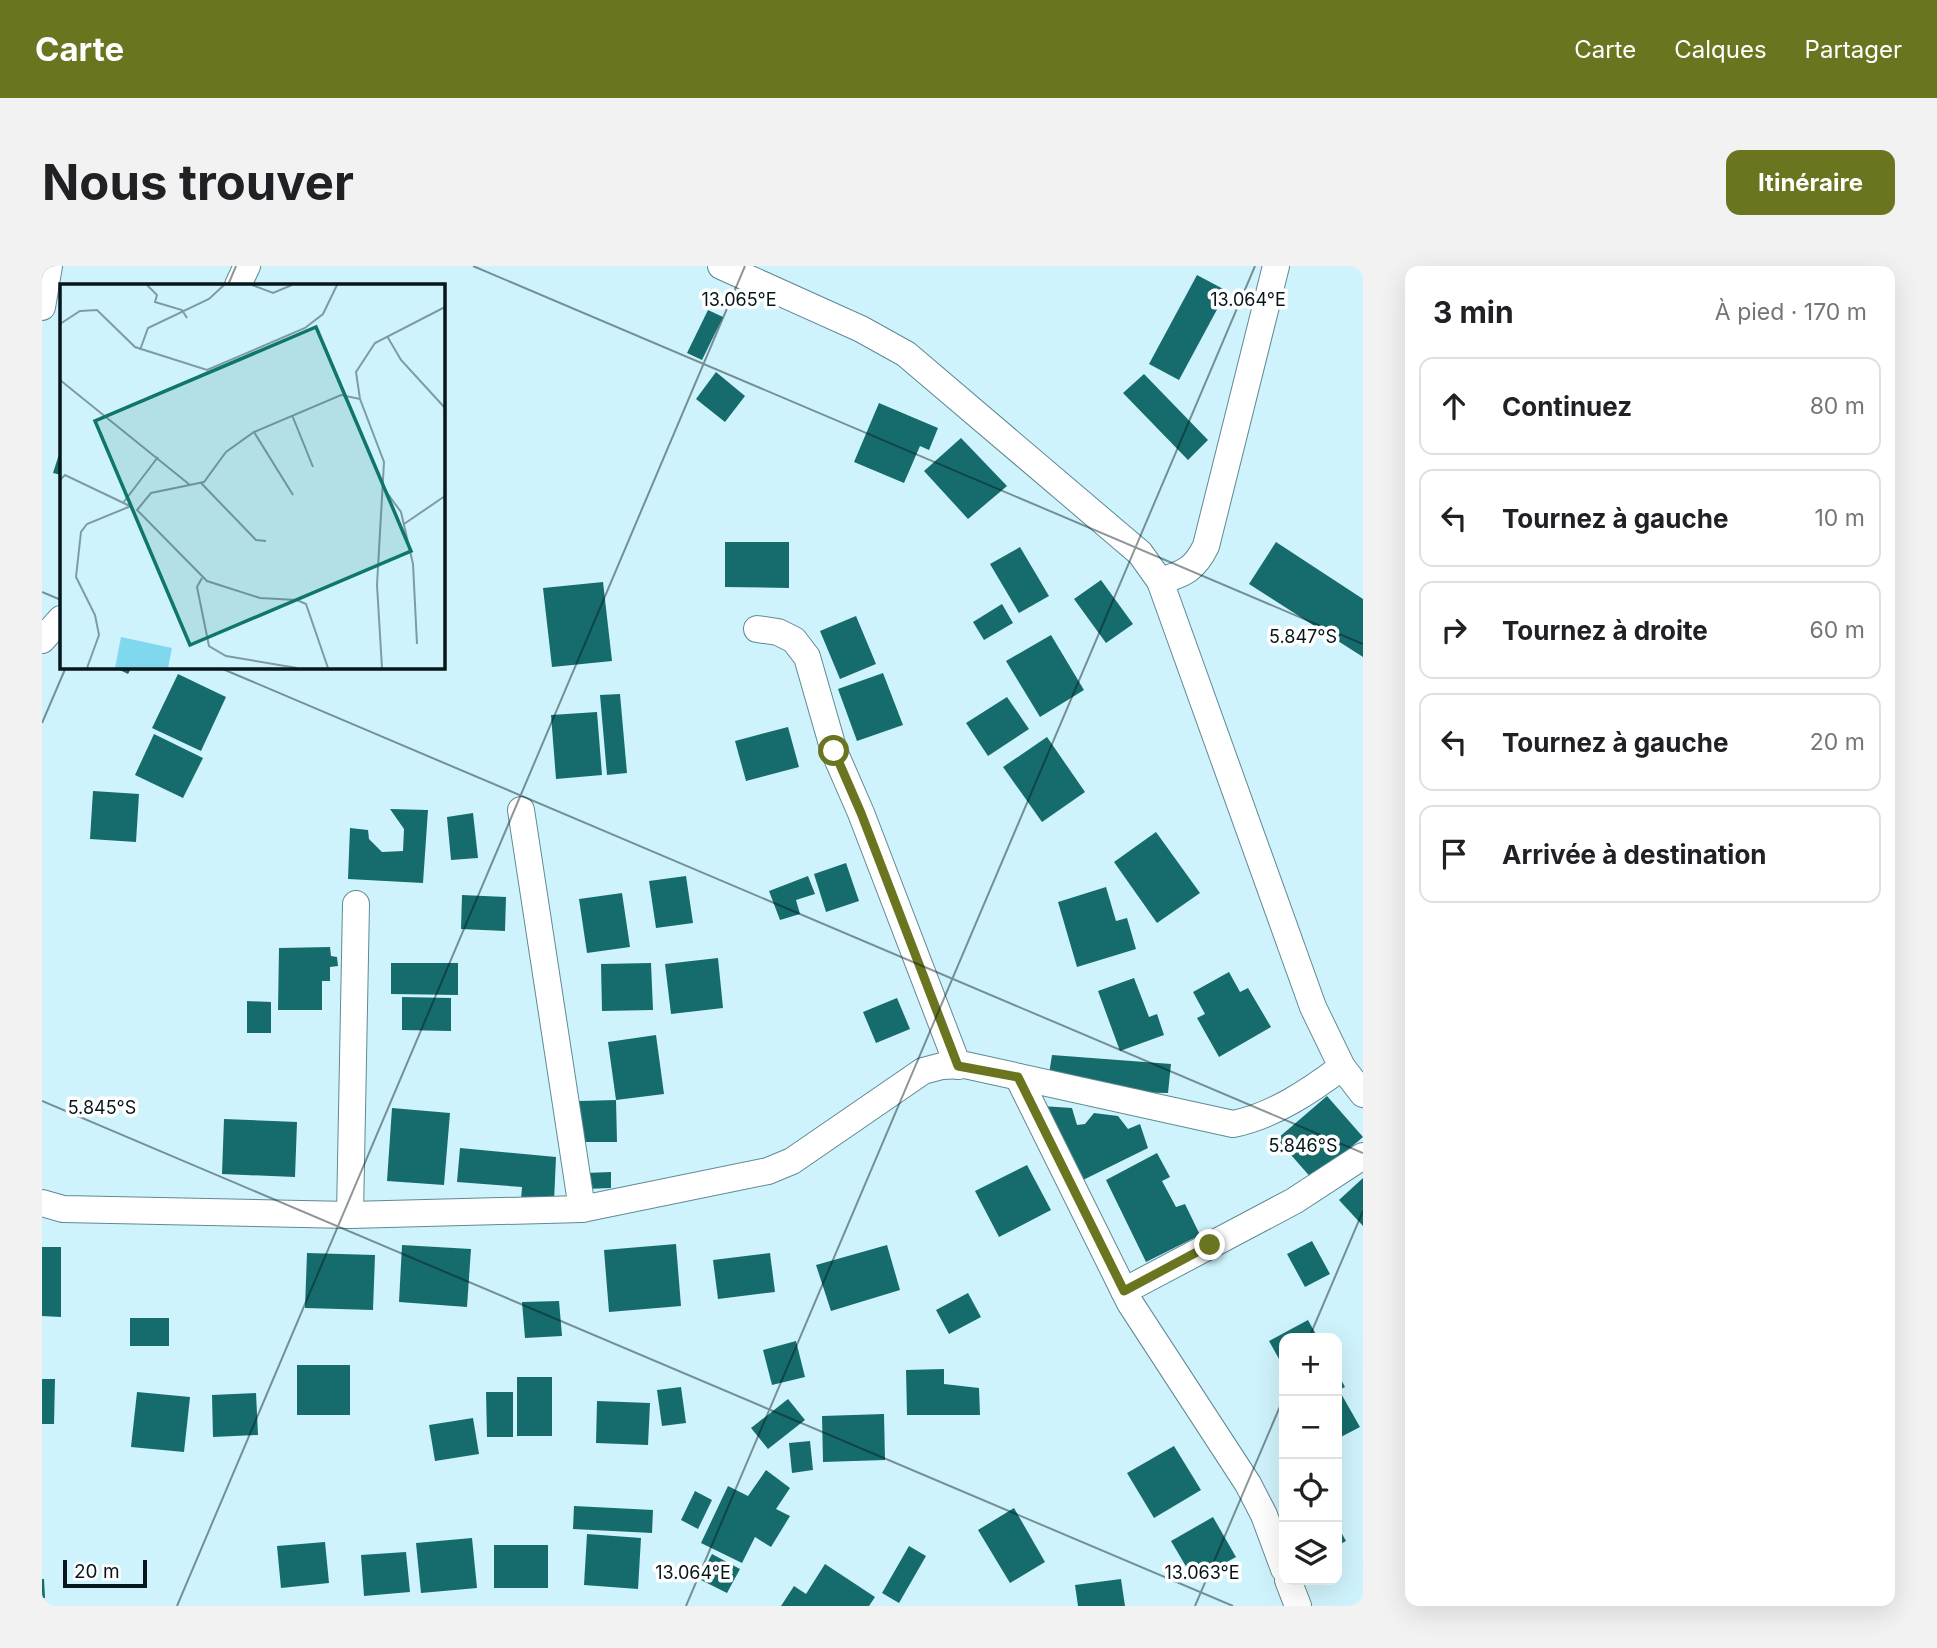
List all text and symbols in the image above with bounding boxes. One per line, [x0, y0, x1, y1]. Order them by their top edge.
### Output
text: Carte [35, 29, 124, 69]
text: Carte [1574, 35, 1636, 64]
text: Calques [1674, 35, 1767, 64]
text: Partager [1805, 35, 1902, 64]
button: Itinéraire [1726, 150, 1895, 215]
text: Nous trouver [42, 153, 354, 212]
inset map [60, 284, 444, 668]
text: 13.065°E [701, 289, 777, 310]
text: 13.064°E [1210, 289, 1286, 310]
text: 3 min [1433, 294, 1514, 330]
text: À pied · 170 m [1715, 298, 1867, 326]
icon: ahead [1435, 387, 1473, 425]
text: Continuez [1502, 391, 1632, 422]
text: 80 m [1810, 392, 1865, 420]
icon: left [1435, 499, 1473, 537]
text: Tournez à gauche [1502, 503, 1728, 534]
text: 10 m [1815, 504, 1865, 532]
icon: right [1435, 611, 1473, 649]
text: Tournez à droite [1502, 615, 1708, 646]
text: 60 m [1810, 616, 1865, 644]
text: 5.847°S [1269, 626, 1337, 647]
icon: left [1435, 723, 1473, 761]
text: Tournez à gauche [1502, 727, 1728, 758]
text: 20 m [1810, 728, 1865, 756]
route start [818, 735, 849, 766]
icon: arrive [1435, 835, 1473, 873]
text: Arrivée à destination [1502, 839, 1767, 870]
text: 5.845°S [68, 1097, 136, 1118]
text: 5.846°S [1269, 1135, 1337, 1156]
route end [1194, 1229, 1225, 1260]
map controls [1279, 1333, 1342, 1585]
button: + [1279, 1333, 1342, 1396]
button: − [1279, 1396, 1342, 1459]
button: locate [1279, 1459, 1342, 1522]
button: layers [1279, 1522, 1342, 1585]
scale bar [63, 1557, 147, 1589]
text: 20 m [74, 1560, 120, 1583]
text: 13.064°E [655, 1562, 731, 1583]
text: 13.063°E [1164, 1562, 1240, 1583]

